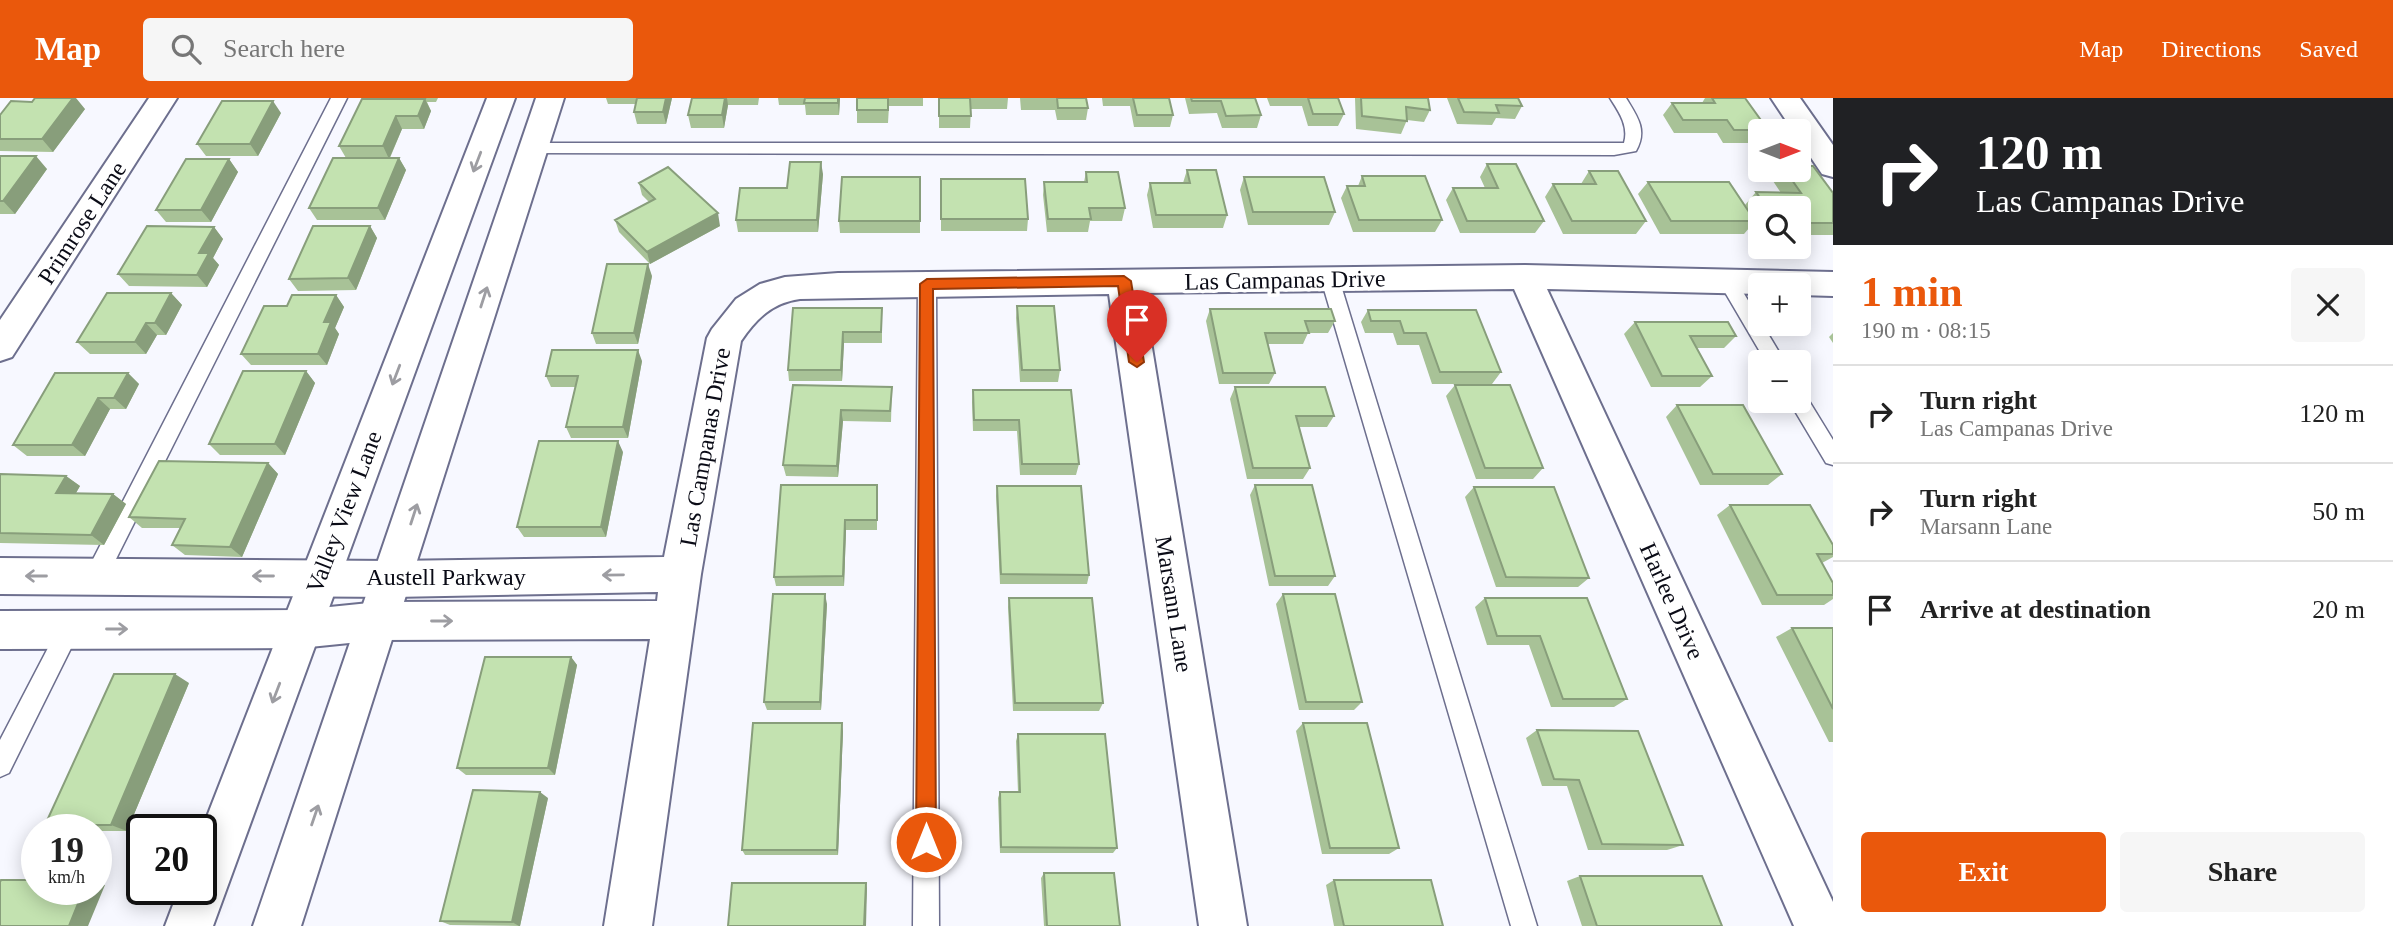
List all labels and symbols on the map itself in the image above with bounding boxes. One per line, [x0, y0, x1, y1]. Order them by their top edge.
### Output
north arrow [1748, 119, 1811, 182]
one-way arrow [470, 150, 482, 172]
street label: Primrose Lane [33, 157, 131, 289]
street label: Las Campanas Drive [1184, 265, 1386, 295]
one-way arrow [479, 287, 492, 309]
pin [1107, 290, 1167, 362]
street label: Las Campanas Drive [675, 346, 735, 548]
one-way arrow [389, 363, 402, 385]
street label: Valley View Lane [301, 427, 387, 597]
one-way arrow [409, 503, 422, 525]
street label: Marsann Lane [1150, 534, 1198, 674]
street label: Harlee Drive [1635, 539, 1709, 663]
street label: Austell Parkway [366, 564, 526, 590]
one-way arrow [602, 568, 625, 582]
one-way arrow [24, 569, 47, 583]
one-way arrow [252, 569, 275, 583]
one-way arrow [431, 614, 454, 628]
one-way arrow [105, 622, 128, 636]
one-way arrow [269, 681, 282, 703]
one-way arrow [309, 804, 322, 826]
position arrow [889, 805, 963, 879]
speed limit sign: 20 [126, 814, 217, 905]

